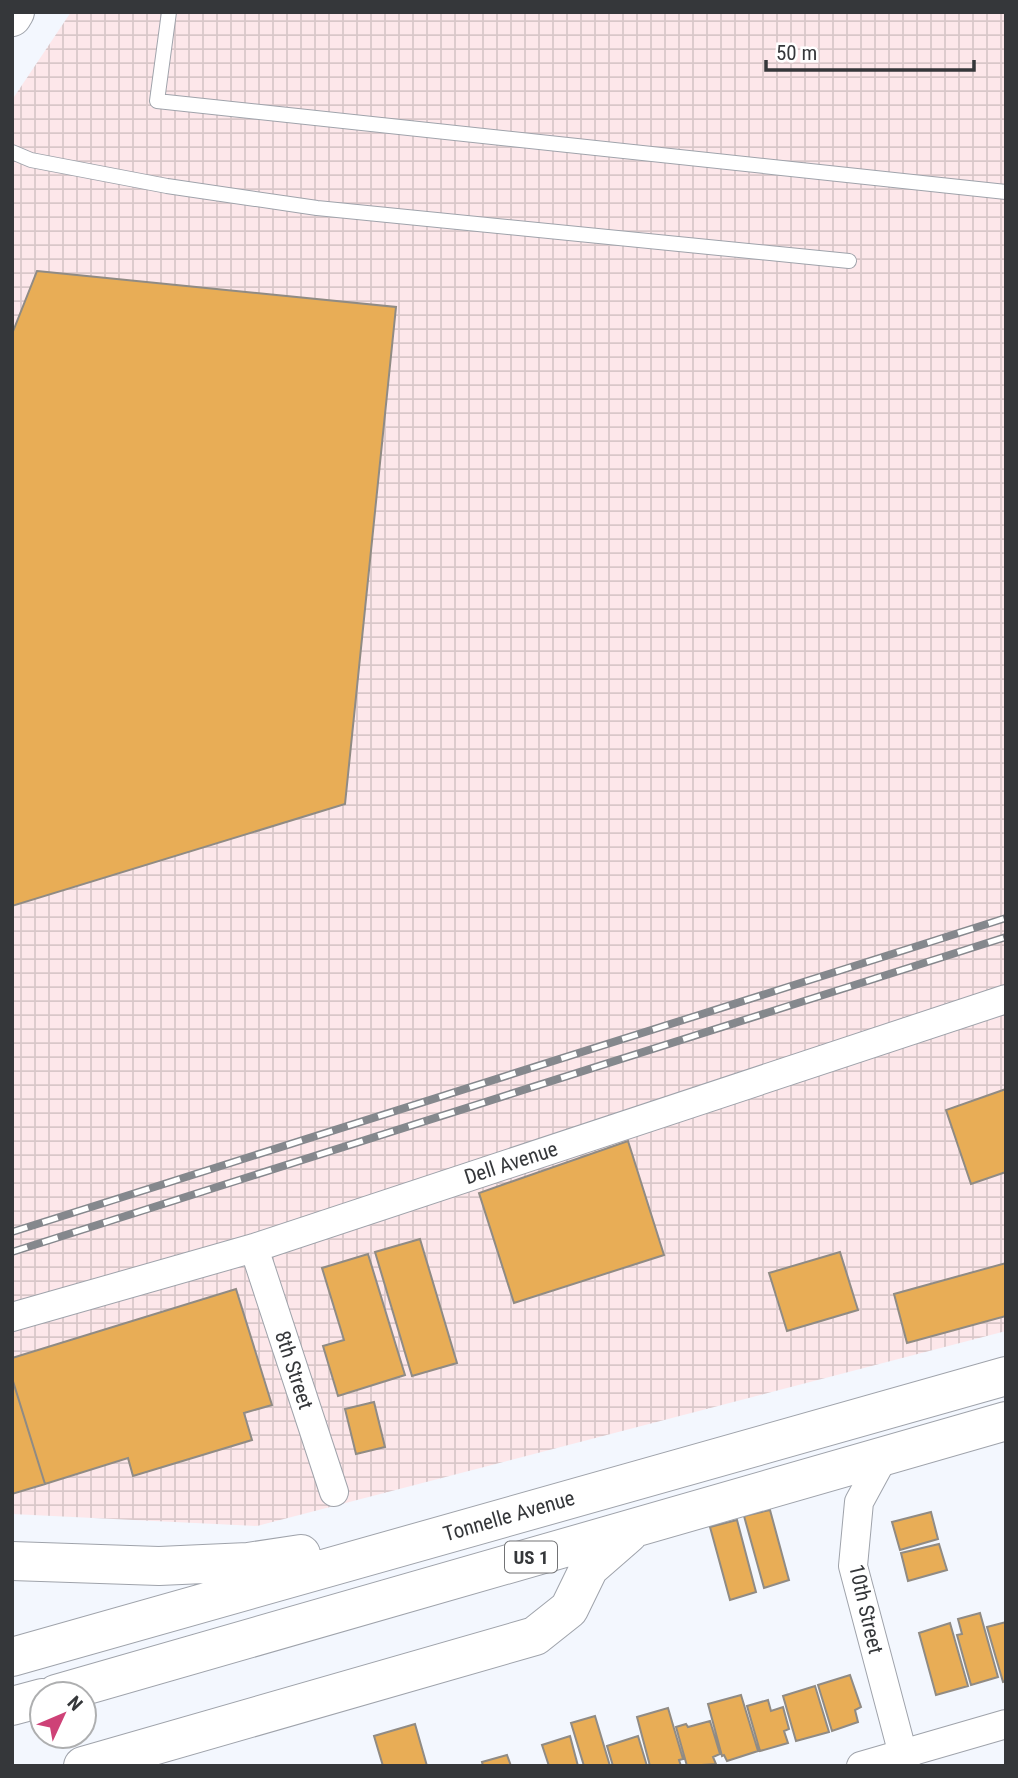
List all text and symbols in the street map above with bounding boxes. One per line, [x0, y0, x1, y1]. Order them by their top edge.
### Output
scale bar [766, 28, 974, 72]
text: 50 m [776, 41, 817, 65]
street label: Dell Avenue [461, 1137, 561, 1189]
street label: 8th Street [270, 1328, 318, 1412]
street label: Tonnelle Avenue [441, 1486, 578, 1546]
road number: US 1 [505, 1541, 557, 1572]
street label: 10th Street [844, 1562, 888, 1656]
north arrow [28, 1680, 98, 1750]
text: N [63, 1691, 87, 1716]

